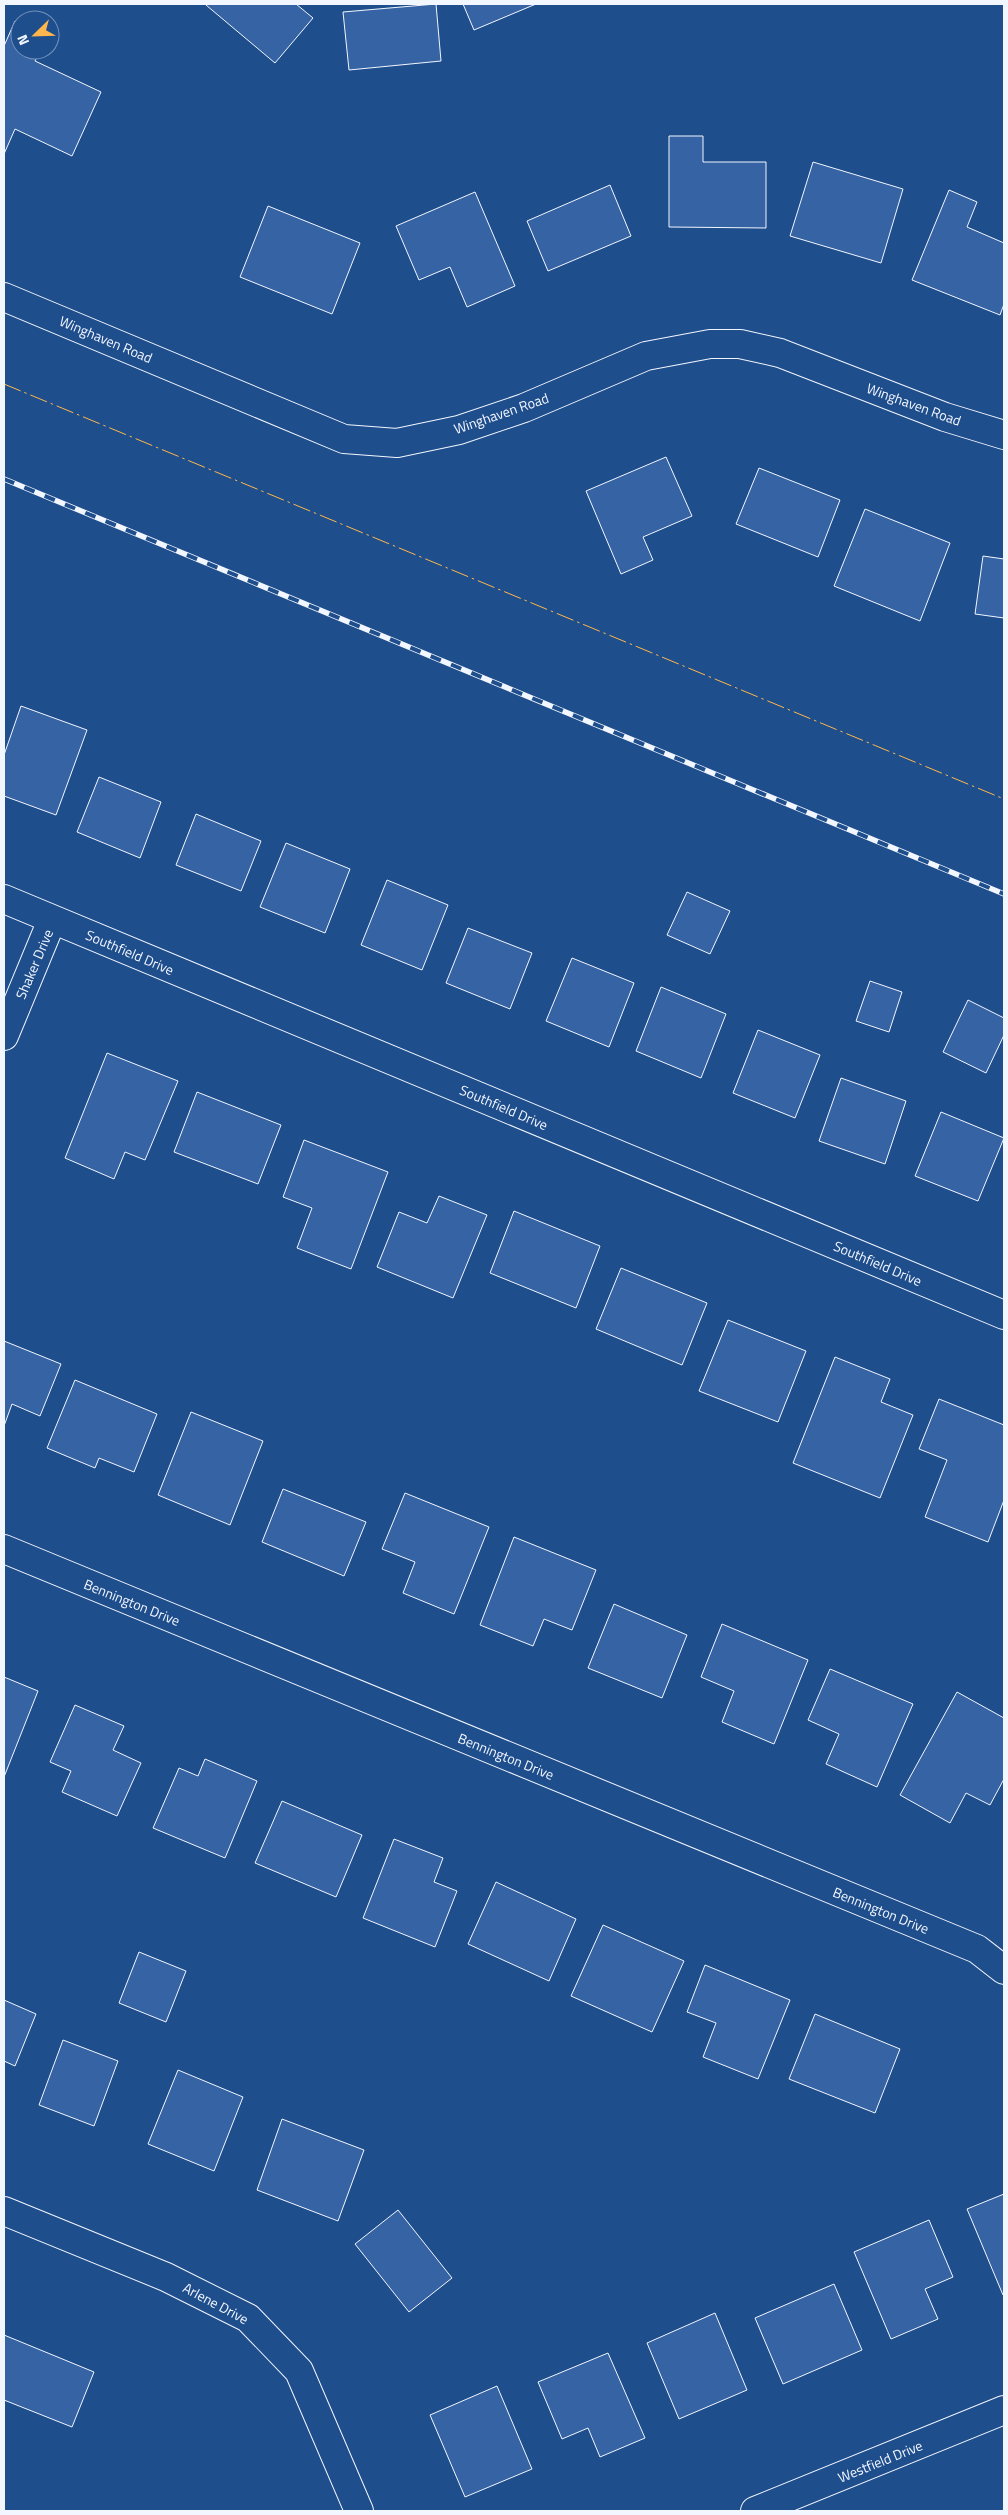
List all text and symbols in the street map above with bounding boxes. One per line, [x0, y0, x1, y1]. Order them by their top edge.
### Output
north arrow [10, 10, 60, 60]
text: N [11, 32, 34, 49]
street label: Winghaven Road [56, 310, 156, 368]
street label: Winghaven Road [864, 377, 964, 431]
street label: Winghaven Road [451, 387, 551, 439]
street label: Southfield Drive [83, 924, 177, 980]
street label: Shaker Drive [10, 926, 58, 1002]
street label: Southfield Drive [457, 1079, 551, 1135]
street label: Southfield Drive [831, 1235, 925, 1291]
street label: Bennington Drive [81, 1573, 183, 1631]
street label: Bennington Drive [455, 1727, 557, 1785]
street label: Bennington Drive [830, 1881, 932, 1939]
street label: Arlene Drive [179, 2277, 253, 2329]
street label: Westfield Drive [834, 2434, 926, 2488]

